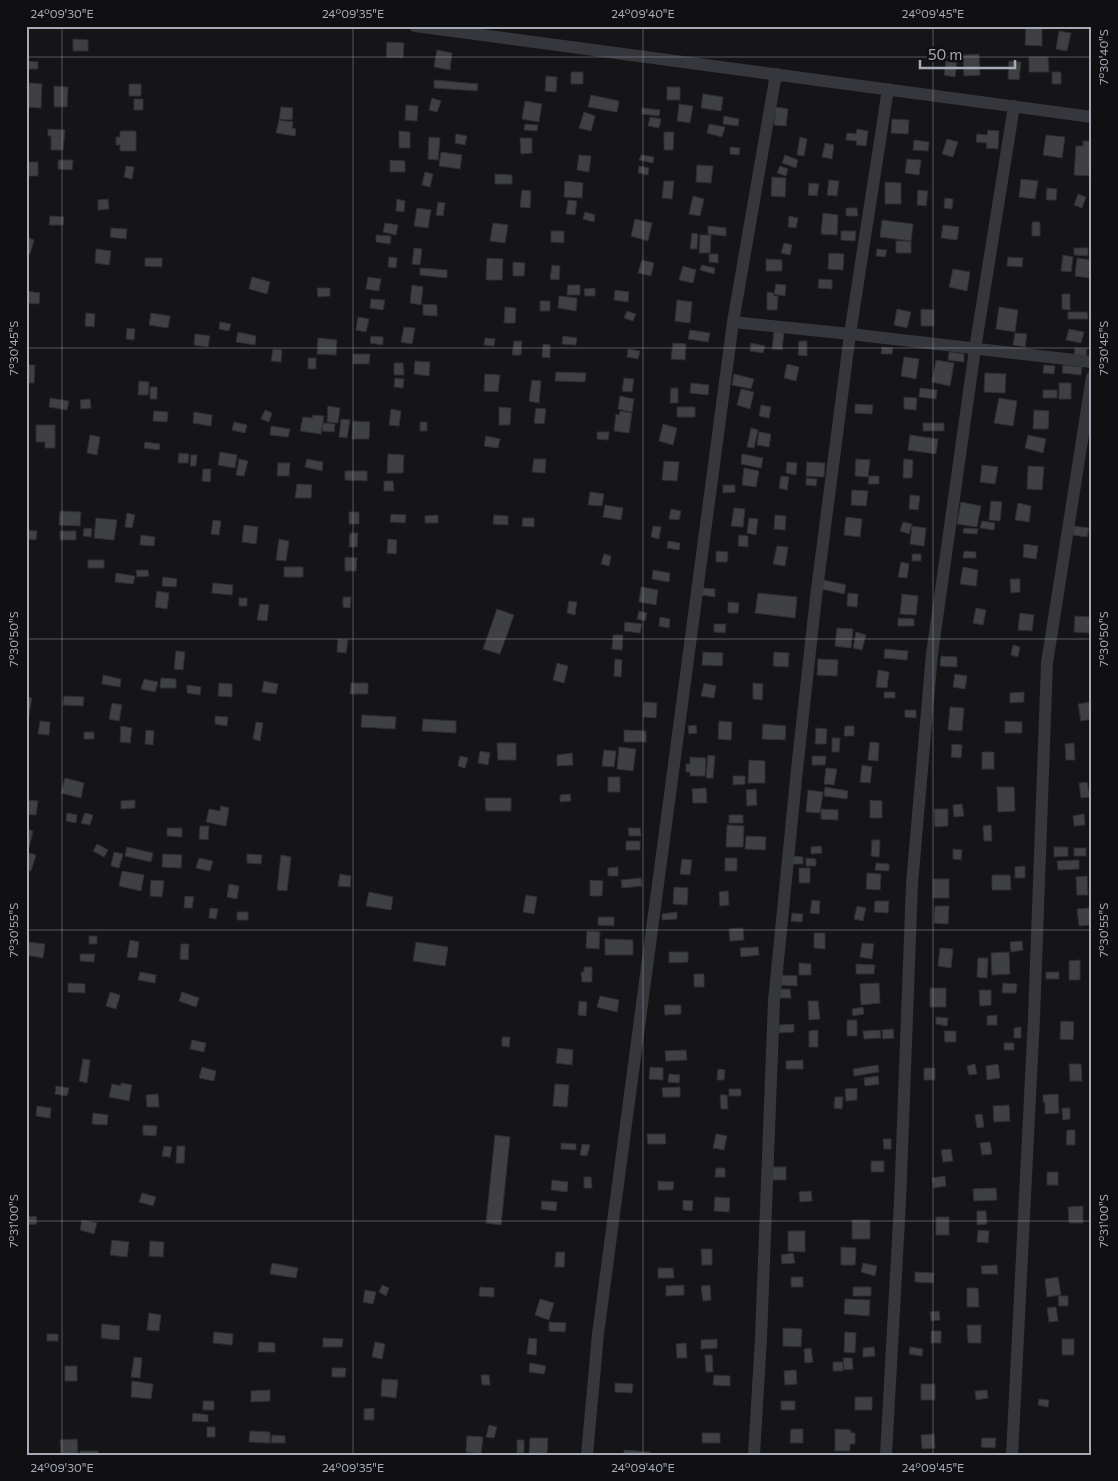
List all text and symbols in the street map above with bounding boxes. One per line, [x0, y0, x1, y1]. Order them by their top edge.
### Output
text: 24°09'30"E [30, 6, 94, 20]
text: 24°09'35"E [322, 6, 384, 20]
text: 24°09'40"E [611, 6, 675, 20]
text: 24°09'45"E [902, 6, 964, 20]
text: 7°30'40"S [1096, 29, 1110, 85]
scale bar [920, 38, 1016, 70]
text: 50 m [928, 45, 962, 63]
text: 7°30'45"S [6, 321, 20, 375]
text: 7°30'45"S [1096, 321, 1110, 375]
text: 7°30'50"S [6, 611, 20, 667]
text: 7°30'50"S [1096, 611, 1110, 667]
text: 7°30'55"S [6, 903, 20, 957]
text: 7°30'55"S [1096, 903, 1110, 957]
text: 7°31'00"S [6, 1194, 20, 1248]
text: 7°31'00"S [1096, 1194, 1110, 1248]
text: 24°09'30"E [30, 1460, 94, 1474]
text: 24°09'35"E [322, 1460, 384, 1474]
text: 24°09'40"E [611, 1460, 675, 1474]
text: 24°09'45"E [902, 1460, 964, 1474]

